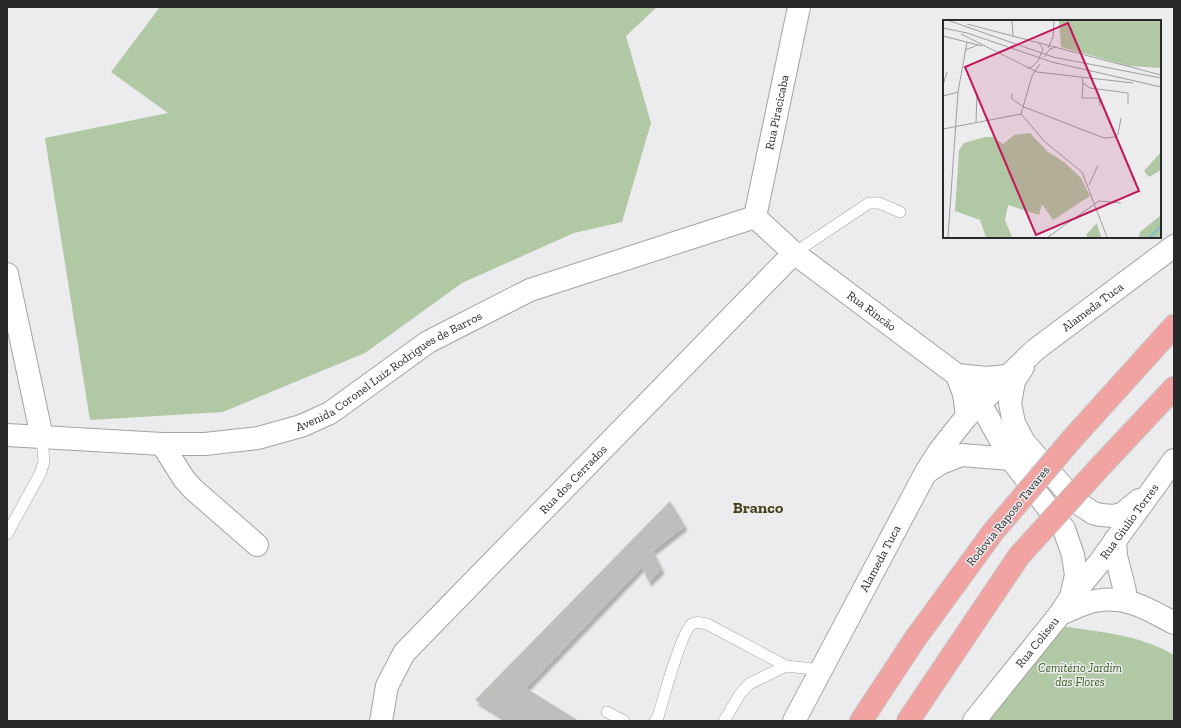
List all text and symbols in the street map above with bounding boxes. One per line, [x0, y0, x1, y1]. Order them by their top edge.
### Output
inset map [943, 20, 1161, 238]
street label: Rua Piracicaba [762, 73, 792, 151]
street label: Alameda Tuca [1059, 279, 1126, 334]
street label: Rua Rincão [844, 288, 899, 334]
street label: Avenida Coronel Luiz Rodrigues de Barros [294, 309, 484, 434]
street label: Rua dos Cerrados [537, 442, 610, 517]
street label: Rodovia Raposo Tavares [963, 463, 1053, 569]
street label: Rua Giulio Torres [1097, 481, 1161, 562]
district label: Branco [733, 498, 784, 517]
street label: Alameda Tuca [857, 523, 904, 594]
street label: Rua Coliseu [1013, 614, 1062, 670]
park label: Cemitério Jardim das Flores [1038, 661, 1122, 689]

